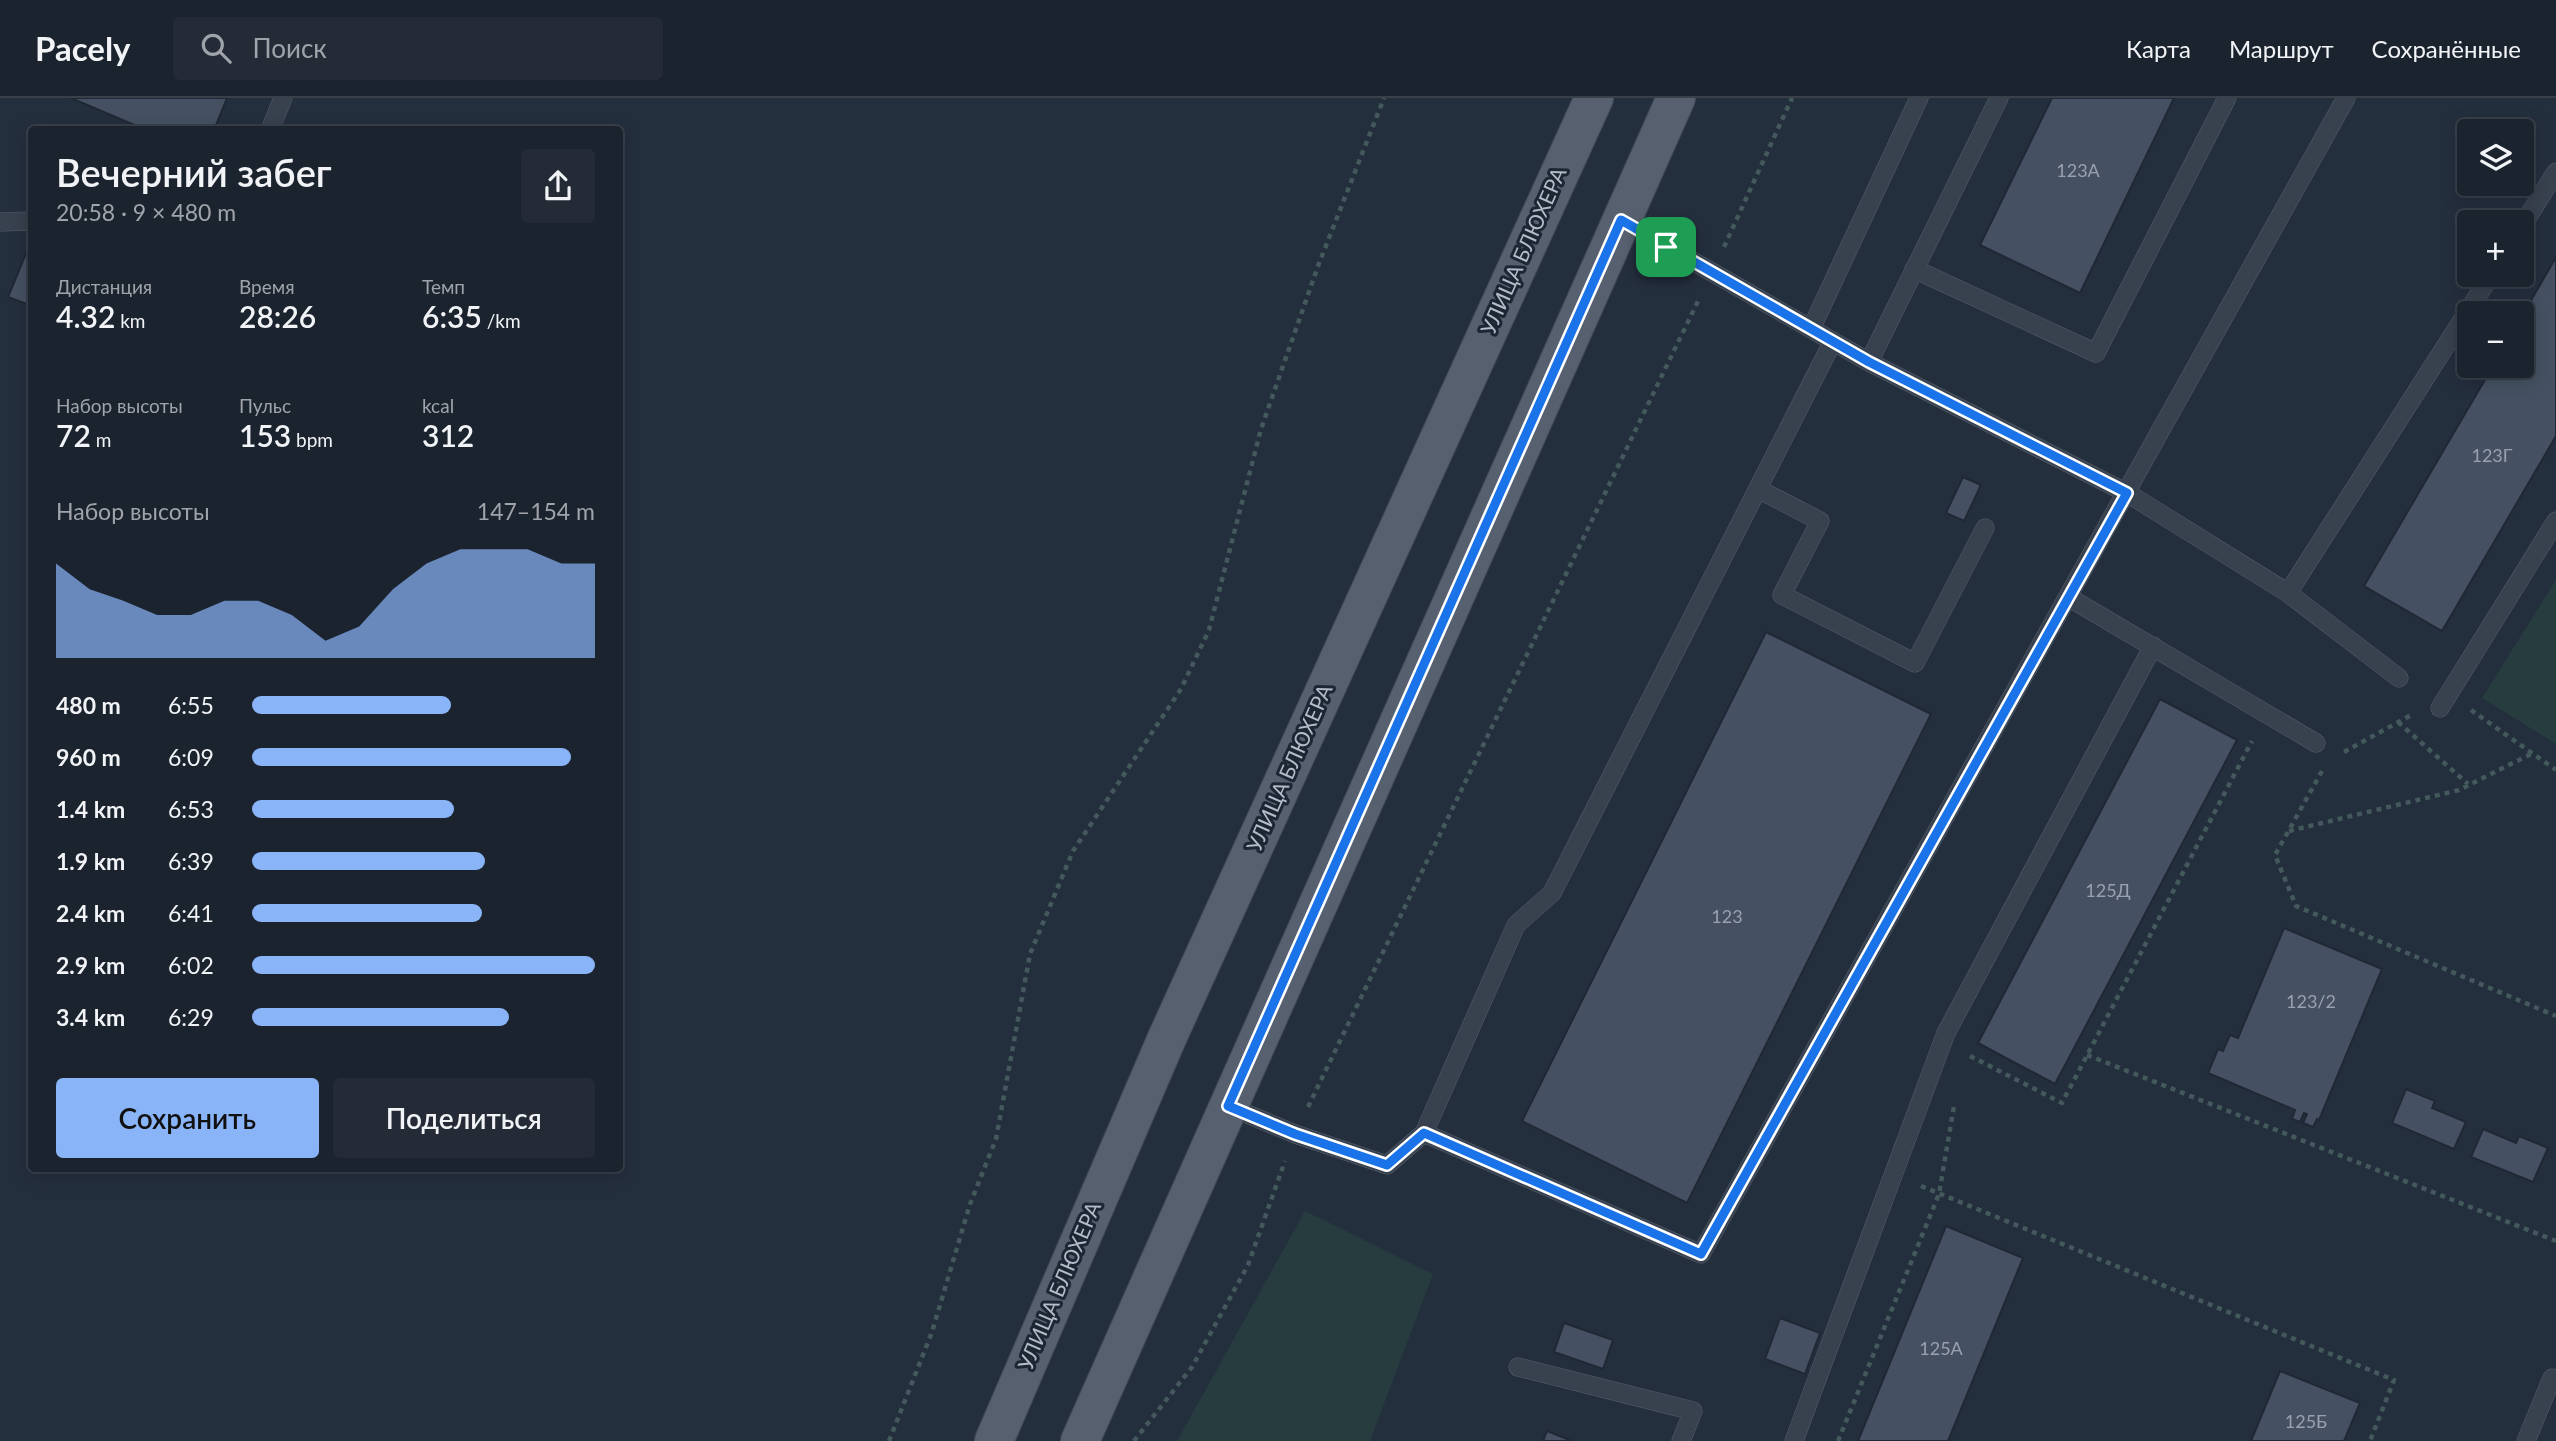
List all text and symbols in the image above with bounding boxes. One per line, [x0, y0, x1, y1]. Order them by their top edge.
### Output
search box [173, 17, 663, 80]
text: Pacely [35, 28, 131, 68]
icon: search [197, 29, 235, 67]
text: Поиск [253, 32, 327, 64]
text: Карта [2126, 34, 2191, 63]
text: Маршрут [2229, 34, 2334, 63]
text: Сохранённые [2372, 34, 2521, 63]
map controls [2457, 119, 2534, 378]
button: layers [2457, 119, 2534, 196]
text: Вечерний забег [56, 149, 332, 195]
button: share [521, 149, 595, 223]
house number: 123А [2056, 159, 2101, 181]
street label: УЛИЦА БЛЮХЕРА [1475, 162, 1571, 338]
text: 20:58 · 9 × 480 m [56, 198, 236, 226]
button: + [2457, 210, 2534, 287]
pin [1636, 217, 1696, 277]
icon: arrive [1647, 228, 1685, 266]
text: Дистанция [56, 275, 152, 298]
text: Время [239, 275, 295, 298]
text: Темп [422, 275, 465, 298]
text: 4.32 [56, 298, 115, 334]
text: 28:26 [239, 298, 316, 334]
text: 6:35 [422, 298, 482, 334]
button: − [2457, 301, 2534, 378]
text: km [115, 309, 145, 332]
text: /km [482, 309, 521, 332]
text: Набор высоты [56, 394, 183, 417]
text: Пульс [239, 394, 291, 417]
text: kcal [422, 394, 454, 417]
text: 72 [56, 417, 91, 453]
text: 153 [239, 417, 291, 453]
text: 312 [422, 417, 474, 453]
text: m [91, 428, 111, 451]
text: bpm [291, 428, 333, 451]
house number: 123Г [2471, 444, 2513, 466]
text: Набор высоты [56, 497, 210, 525]
text: 147–154 m [477, 497, 595, 525]
street label: УЛИЦА БЛЮХЕРА [1241, 679, 1337, 855]
text: 480 m [56, 691, 121, 719]
text: 6:55 [168, 691, 214, 719]
text: 960 m [56, 743, 121, 771]
text: 6:09 [168, 743, 214, 771]
text: 1.4 km [56, 795, 125, 823]
text: 6:53 [168, 795, 214, 823]
text: 1.9 km [56, 847, 125, 875]
text: 6:39 [168, 847, 214, 875]
house number: 125Д [2085, 879, 2131, 901]
text: 2.4 km [56, 899, 125, 927]
text: 6:41 [168, 899, 214, 927]
house number: 123 [1711, 905, 1743, 927]
text: 2.9 km [56, 951, 125, 979]
text: 6:02 [168, 951, 214, 979]
house number: 123/2 [2286, 990, 2336, 1012]
text: 3.4 km [56, 1003, 125, 1031]
text: 6:29 [168, 1003, 214, 1031]
button: Сохранить [56, 1078, 319, 1158]
button: Поделиться [333, 1078, 595, 1158]
street label: УЛИЦА БЛЮХЕРА [1012, 1197, 1106, 1373]
house number: 125А [1919, 1337, 1964, 1359]
house number: 125Б [2285, 1410, 2327, 1432]

